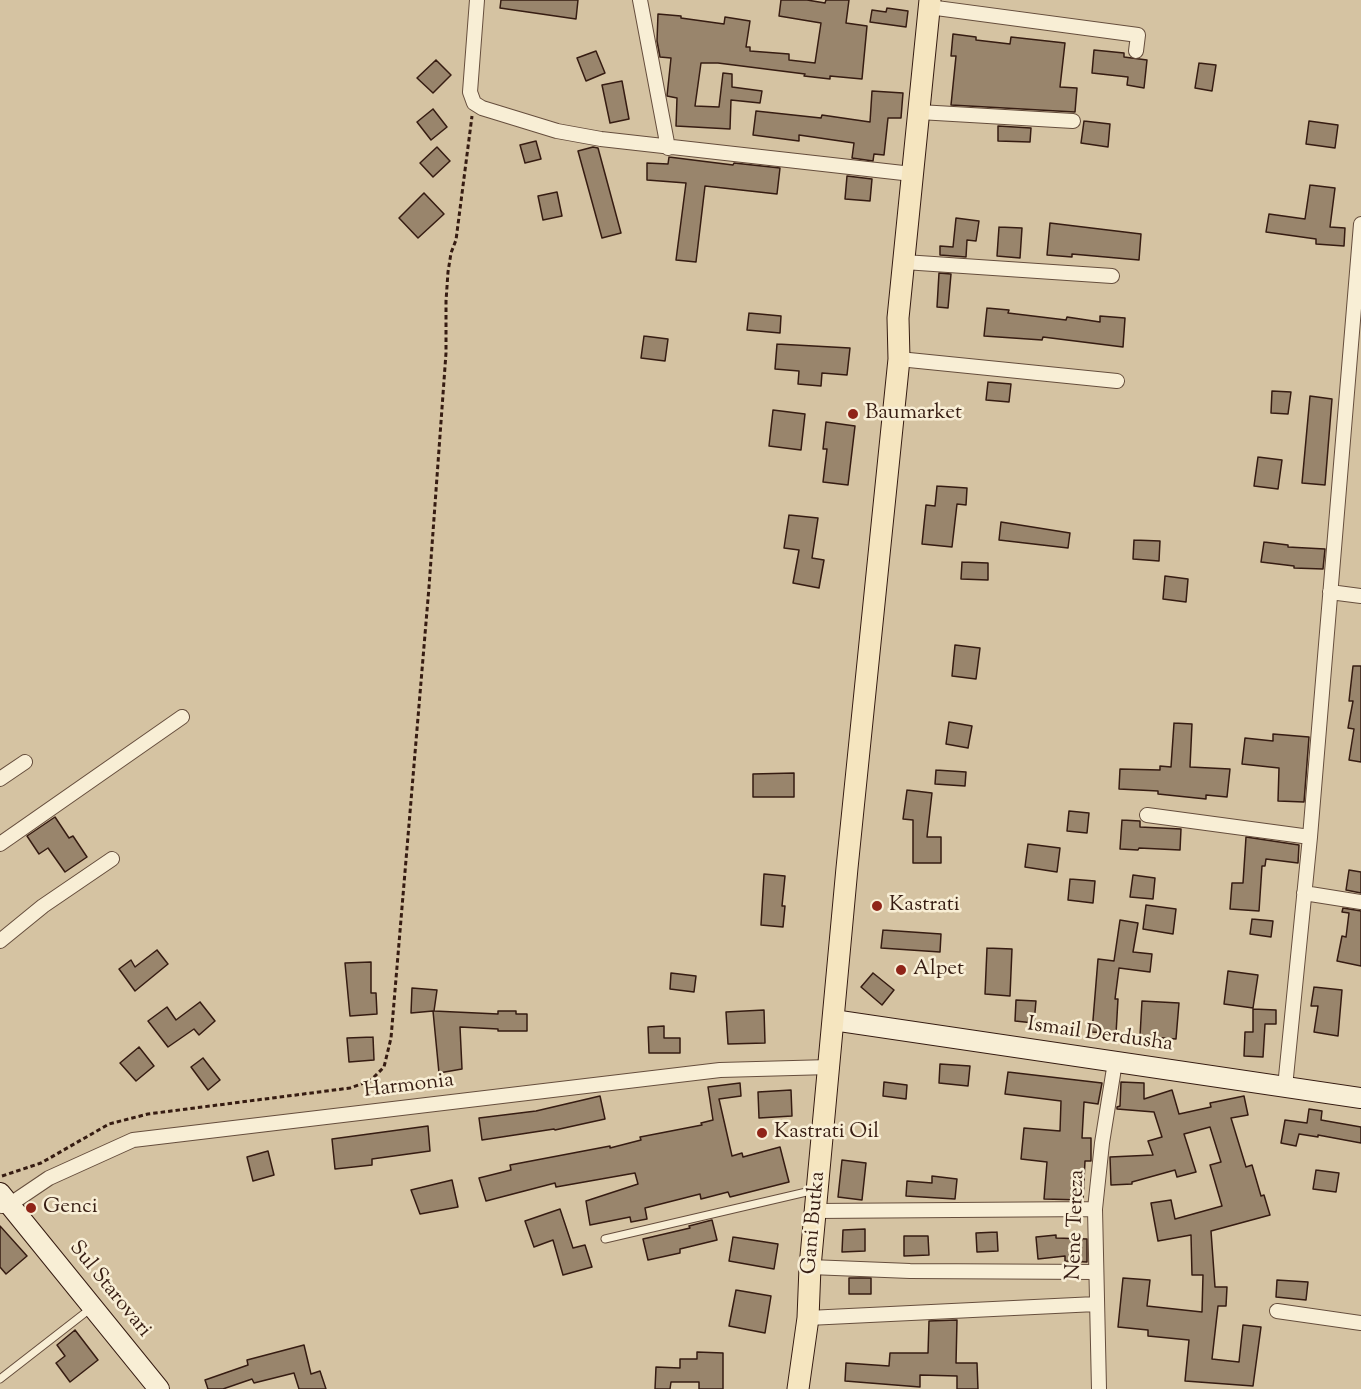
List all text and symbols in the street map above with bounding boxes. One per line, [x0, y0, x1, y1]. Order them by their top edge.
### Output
place label: Baumarket [865, 401, 962, 427]
marker: Baumarket [846, 407, 860, 421]
place label: Kastrati [889, 893, 960, 919]
marker: Kastrati [870, 899, 884, 913]
place label: Alpet [913, 957, 964, 983]
marker: Alpet [894, 963, 908, 977]
street label: Ismail Derdusha [1026, 1013, 1174, 1059]
street label: Harmonia [363, 1069, 455, 1105]
place label: Kastrati Oil [774, 1120, 879, 1146]
marker: Kastrati Oil [755, 1126, 769, 1140]
street label: Nene Tereza [1062, 1169, 1092, 1281]
street label: Gani Butka [798, 1170, 832, 1276]
place label: Genci [43, 1195, 98, 1221]
marker: Genci [24, 1201, 38, 1215]
street label: Sul Starovari [62, 1237, 156, 1343]

